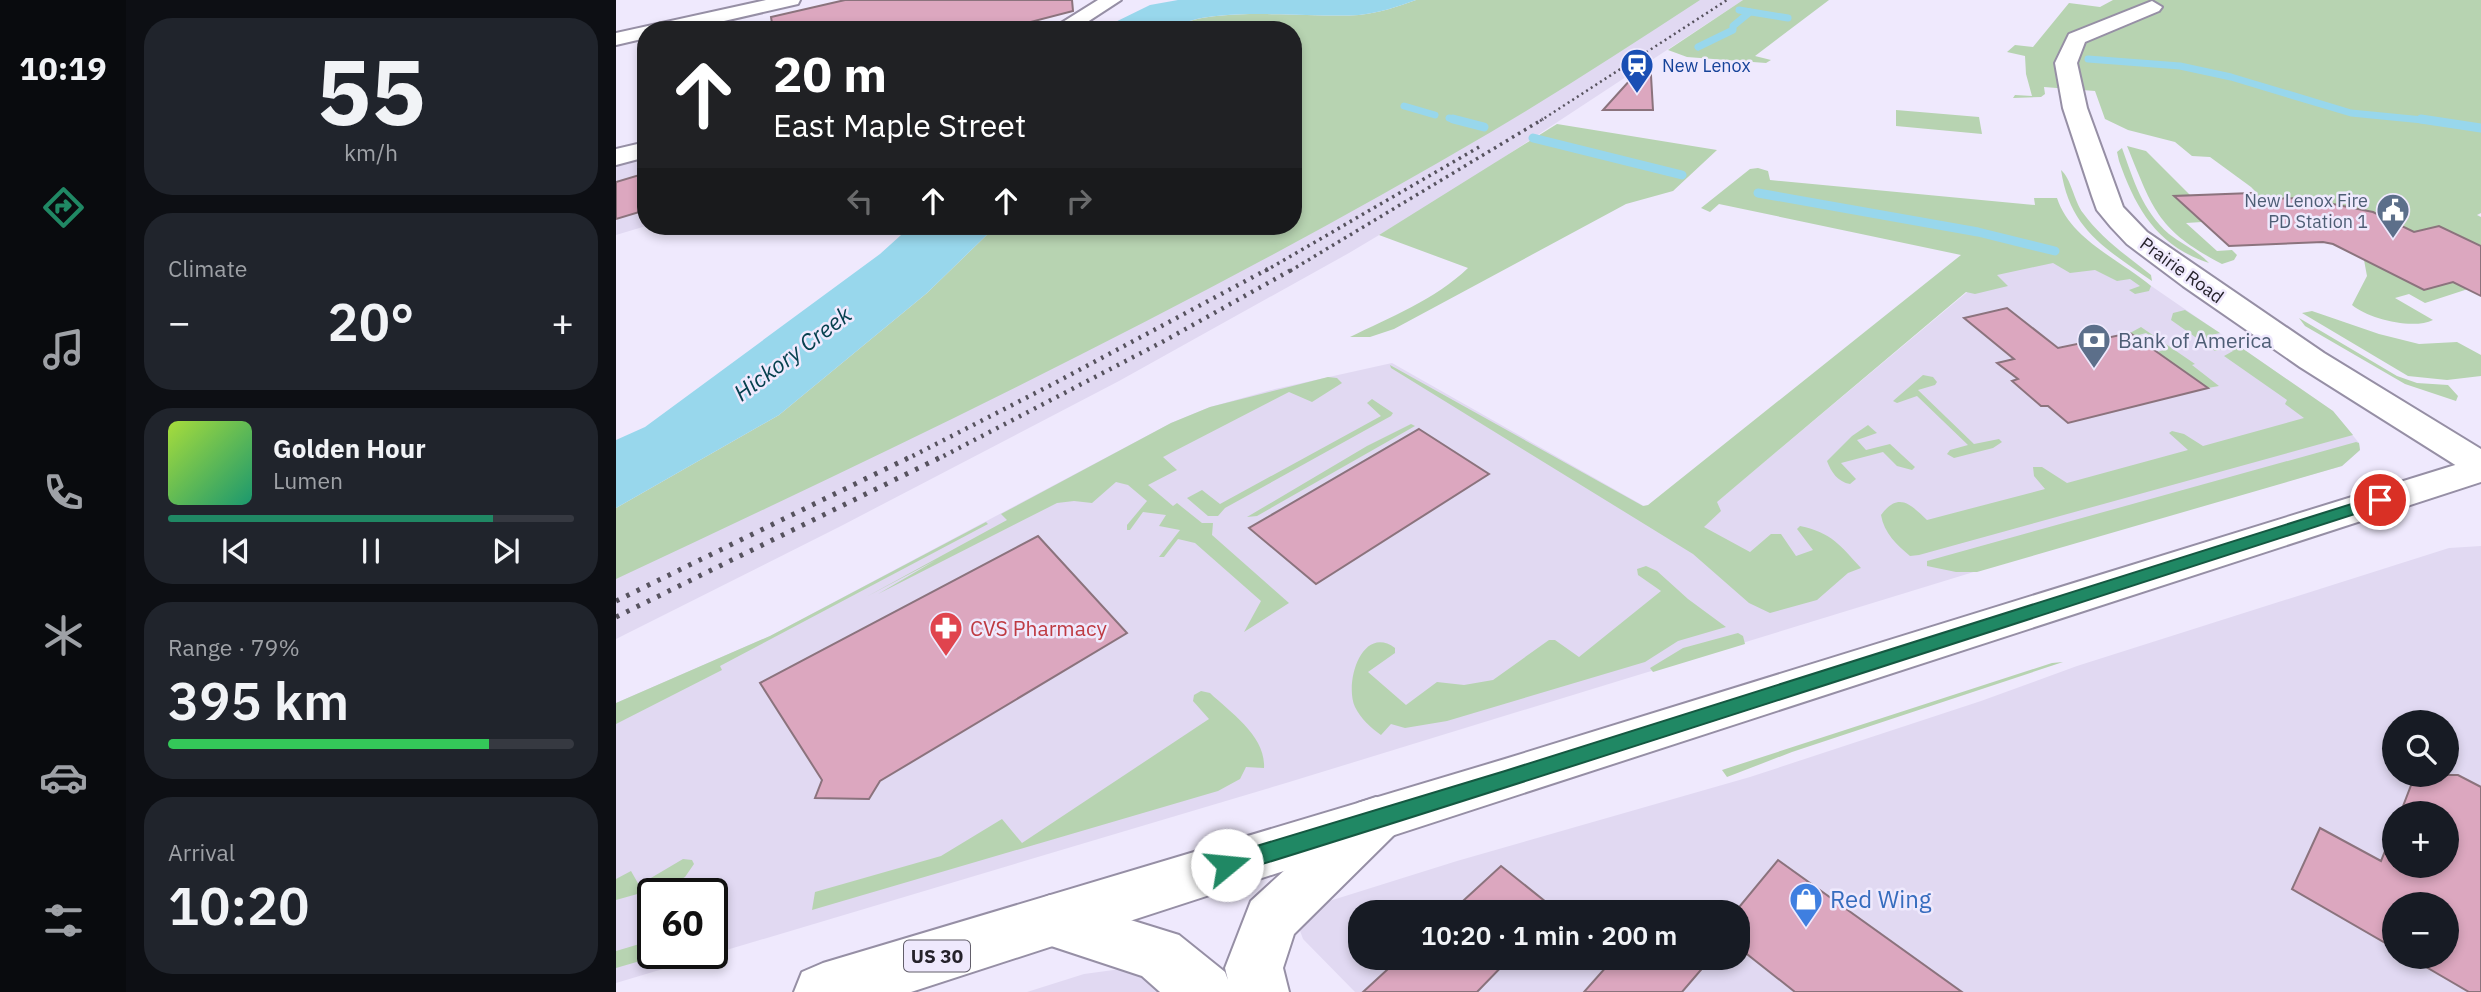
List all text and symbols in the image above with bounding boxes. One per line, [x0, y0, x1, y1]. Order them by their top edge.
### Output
text: 55 [316, 32, 426, 150]
text: 20 m [773, 42, 887, 105]
station icon: New Lenox [1618, 46, 1656, 95]
text: 10:19 [19, 47, 107, 89]
icon: ahead [658, 49, 749, 140]
place label: New Lenox [1662, 54, 1751, 77]
text: East Maple Street [773, 104, 1026, 146]
text: km/h [344, 137, 398, 167]
icon: left [841, 182, 879, 220]
icon: ahead [914, 182, 952, 220]
icon: ahead [987, 182, 1025, 220]
icon: right [1060, 182, 1098, 220]
icon: directions [39, 183, 88, 232]
place label: New Lenox Fire PD Station 1 [2244, 189, 2368, 233]
public building icon: New Lenox Fire PD Station 1 [2374, 191, 2412, 240]
street label: Prairie Road [2136, 232, 2228, 308]
text: Climate [168, 253, 247, 283]
text: 20° [328, 288, 414, 355]
text: − [168, 297, 191, 346]
text: + [551, 297, 574, 346]
water label: Hickory Creek [727, 298, 858, 407]
bank icon: Bank of America [2075, 321, 2113, 370]
icon: music [39, 325, 88, 374]
place label: Bank of America [2118, 326, 2272, 354]
text: Golden Hour [273, 431, 426, 465]
text: Lumen [273, 465, 343, 495]
icon: phone [39, 468, 88, 517]
pin [2350, 470, 2410, 530]
icon: arrive [2361, 481, 2399, 519]
icon: previous [217, 532, 255, 570]
icon: pause [352, 532, 390, 570]
icon: next [487, 532, 525, 570]
pharmacy icon: CVS Pharmacy [927, 609, 965, 658]
icon: climate [39, 611, 88, 660]
place label: CVS Pharmacy [970, 614, 1107, 642]
text: Range · 79% [168, 632, 300, 662]
text: 395 km [168, 667, 349, 734]
map controls [2382, 710, 2459, 969]
button: search [2382, 710, 2459, 787]
icon: car [39, 753, 88, 802]
button: + [2382, 801, 2459, 878]
position arrow [1190, 828, 1264, 902]
text: Arrival [168, 837, 235, 867]
text: 10:20 [168, 872, 309, 939]
speed limit sign: 60 [637, 878, 728, 969]
shop icon: Red Wing [1787, 880, 1825, 929]
place label: Red Wing [1830, 883, 1932, 915]
button: − [2382, 892, 2459, 969]
icon: filters [39, 896, 88, 945]
text: 10:20 · 1 min · 200 m [1421, 918, 1677, 952]
road number: US 30 [904, 940, 970, 972]

